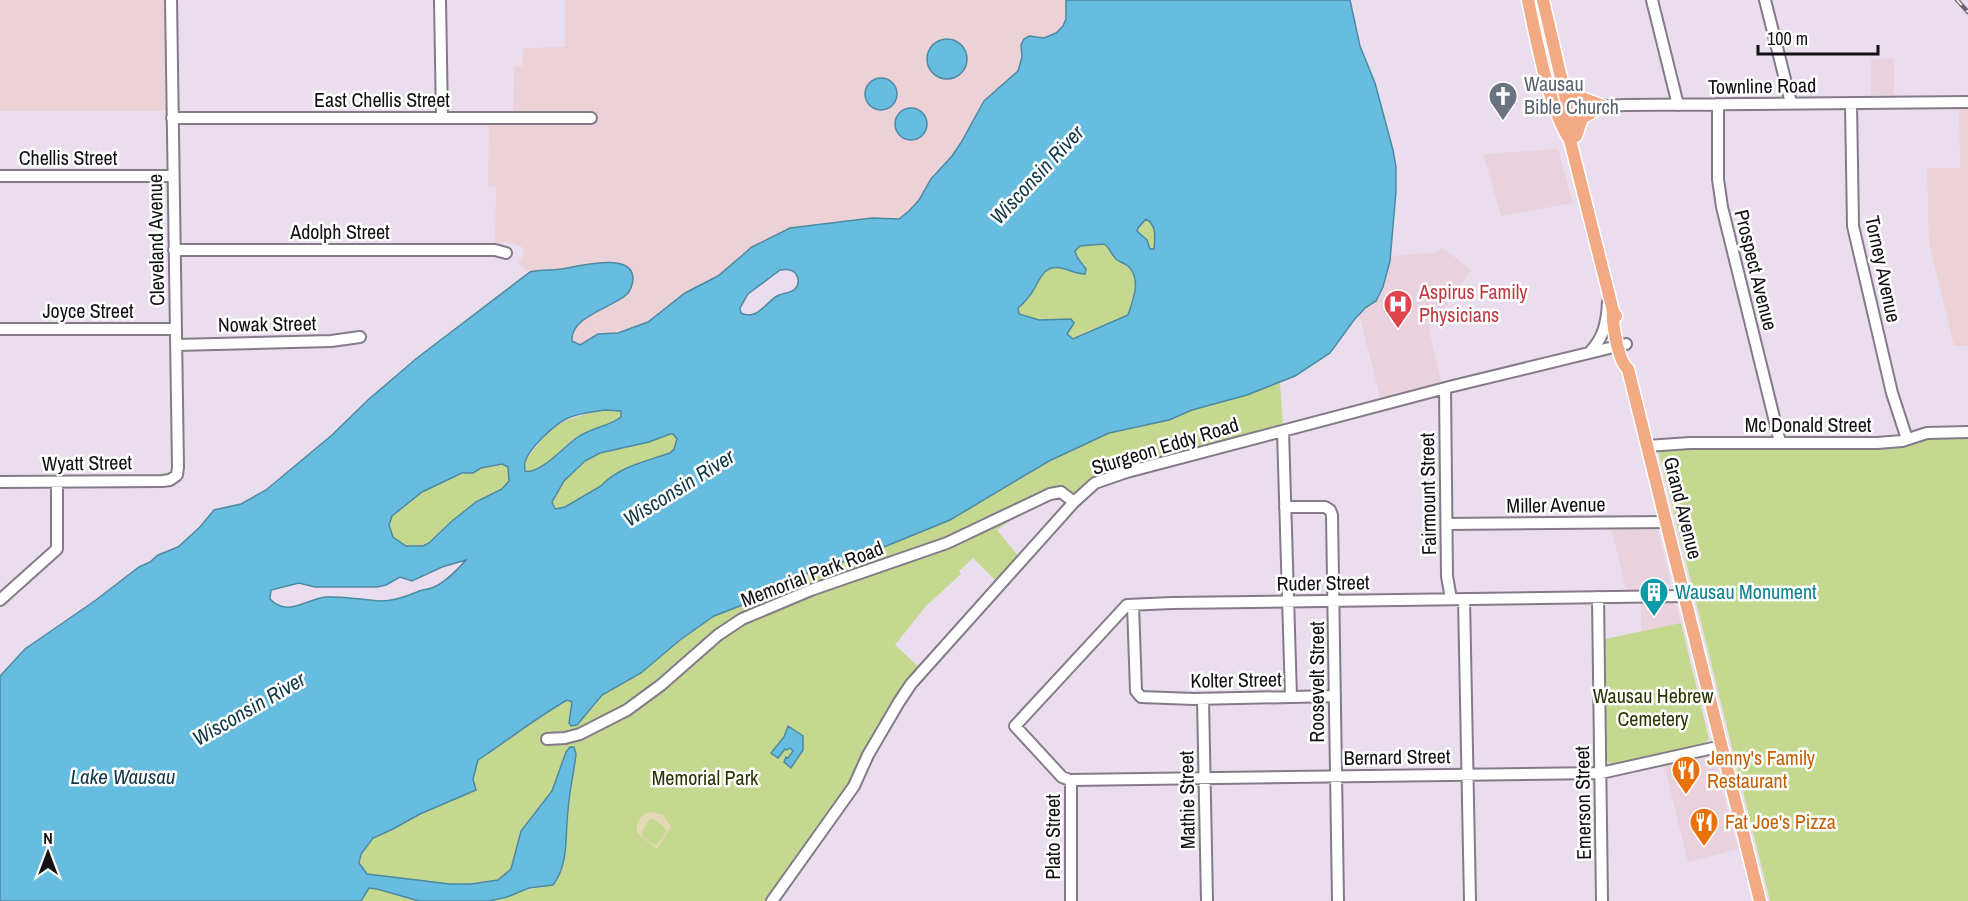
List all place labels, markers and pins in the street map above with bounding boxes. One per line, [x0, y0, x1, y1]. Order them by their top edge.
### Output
place label: Wausau Bible Church [1524, 70, 1619, 120]
church icon: Wausau Bible Church [1487, 80, 1519, 122]
place label: Aspirus Family Physicians [1418, 278, 1528, 328]
hospital icon: Aspirus Family Physicians [1382, 288, 1414, 330]
building icon: Wausau Monument [1638, 576, 1670, 618]
place label: Wausau Monument [1675, 578, 1817, 605]
place label: Jenny's Family Restaurant [1707, 744, 1816, 794]
restaurant icon: Jenny's Family Restaurant [1670, 754, 1702, 796]
restaurant icon: Fat Joe's Pizza [1688, 806, 1720, 848]
place label: Fat Joe's Pizza [1725, 808, 1836, 835]

